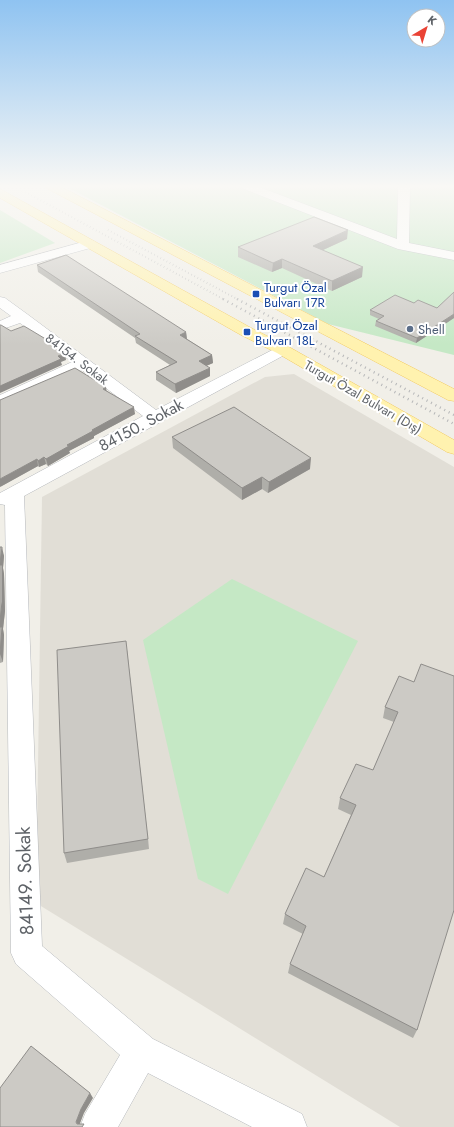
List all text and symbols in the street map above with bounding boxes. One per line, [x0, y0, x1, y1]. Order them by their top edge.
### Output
north arrow [406, 8, 446, 48]
text: K [424, 11, 440, 29]
place label: Turgut Özal Bulvarı 17R [264, 278, 327, 312]
marker: Turgut Özal Bulvarı 17R [251, 289, 261, 299]
place label: Turgut Özal Bulvarı 18L [255, 316, 318, 350]
place label: Shell [418, 320, 445, 339]
marker: Shell [405, 324, 415, 334]
marker: Turgut Özal Bulvarı 18L [242, 327, 252, 337]
street label: 84154. Sokak [41, 329, 113, 389]
street label: Turgut Özal Bulvarı (Dış) [301, 356, 425, 438]
street label: 84150. Sokak [95, 393, 188, 457]
street label: 84149. Sokak [10, 826, 40, 936]

